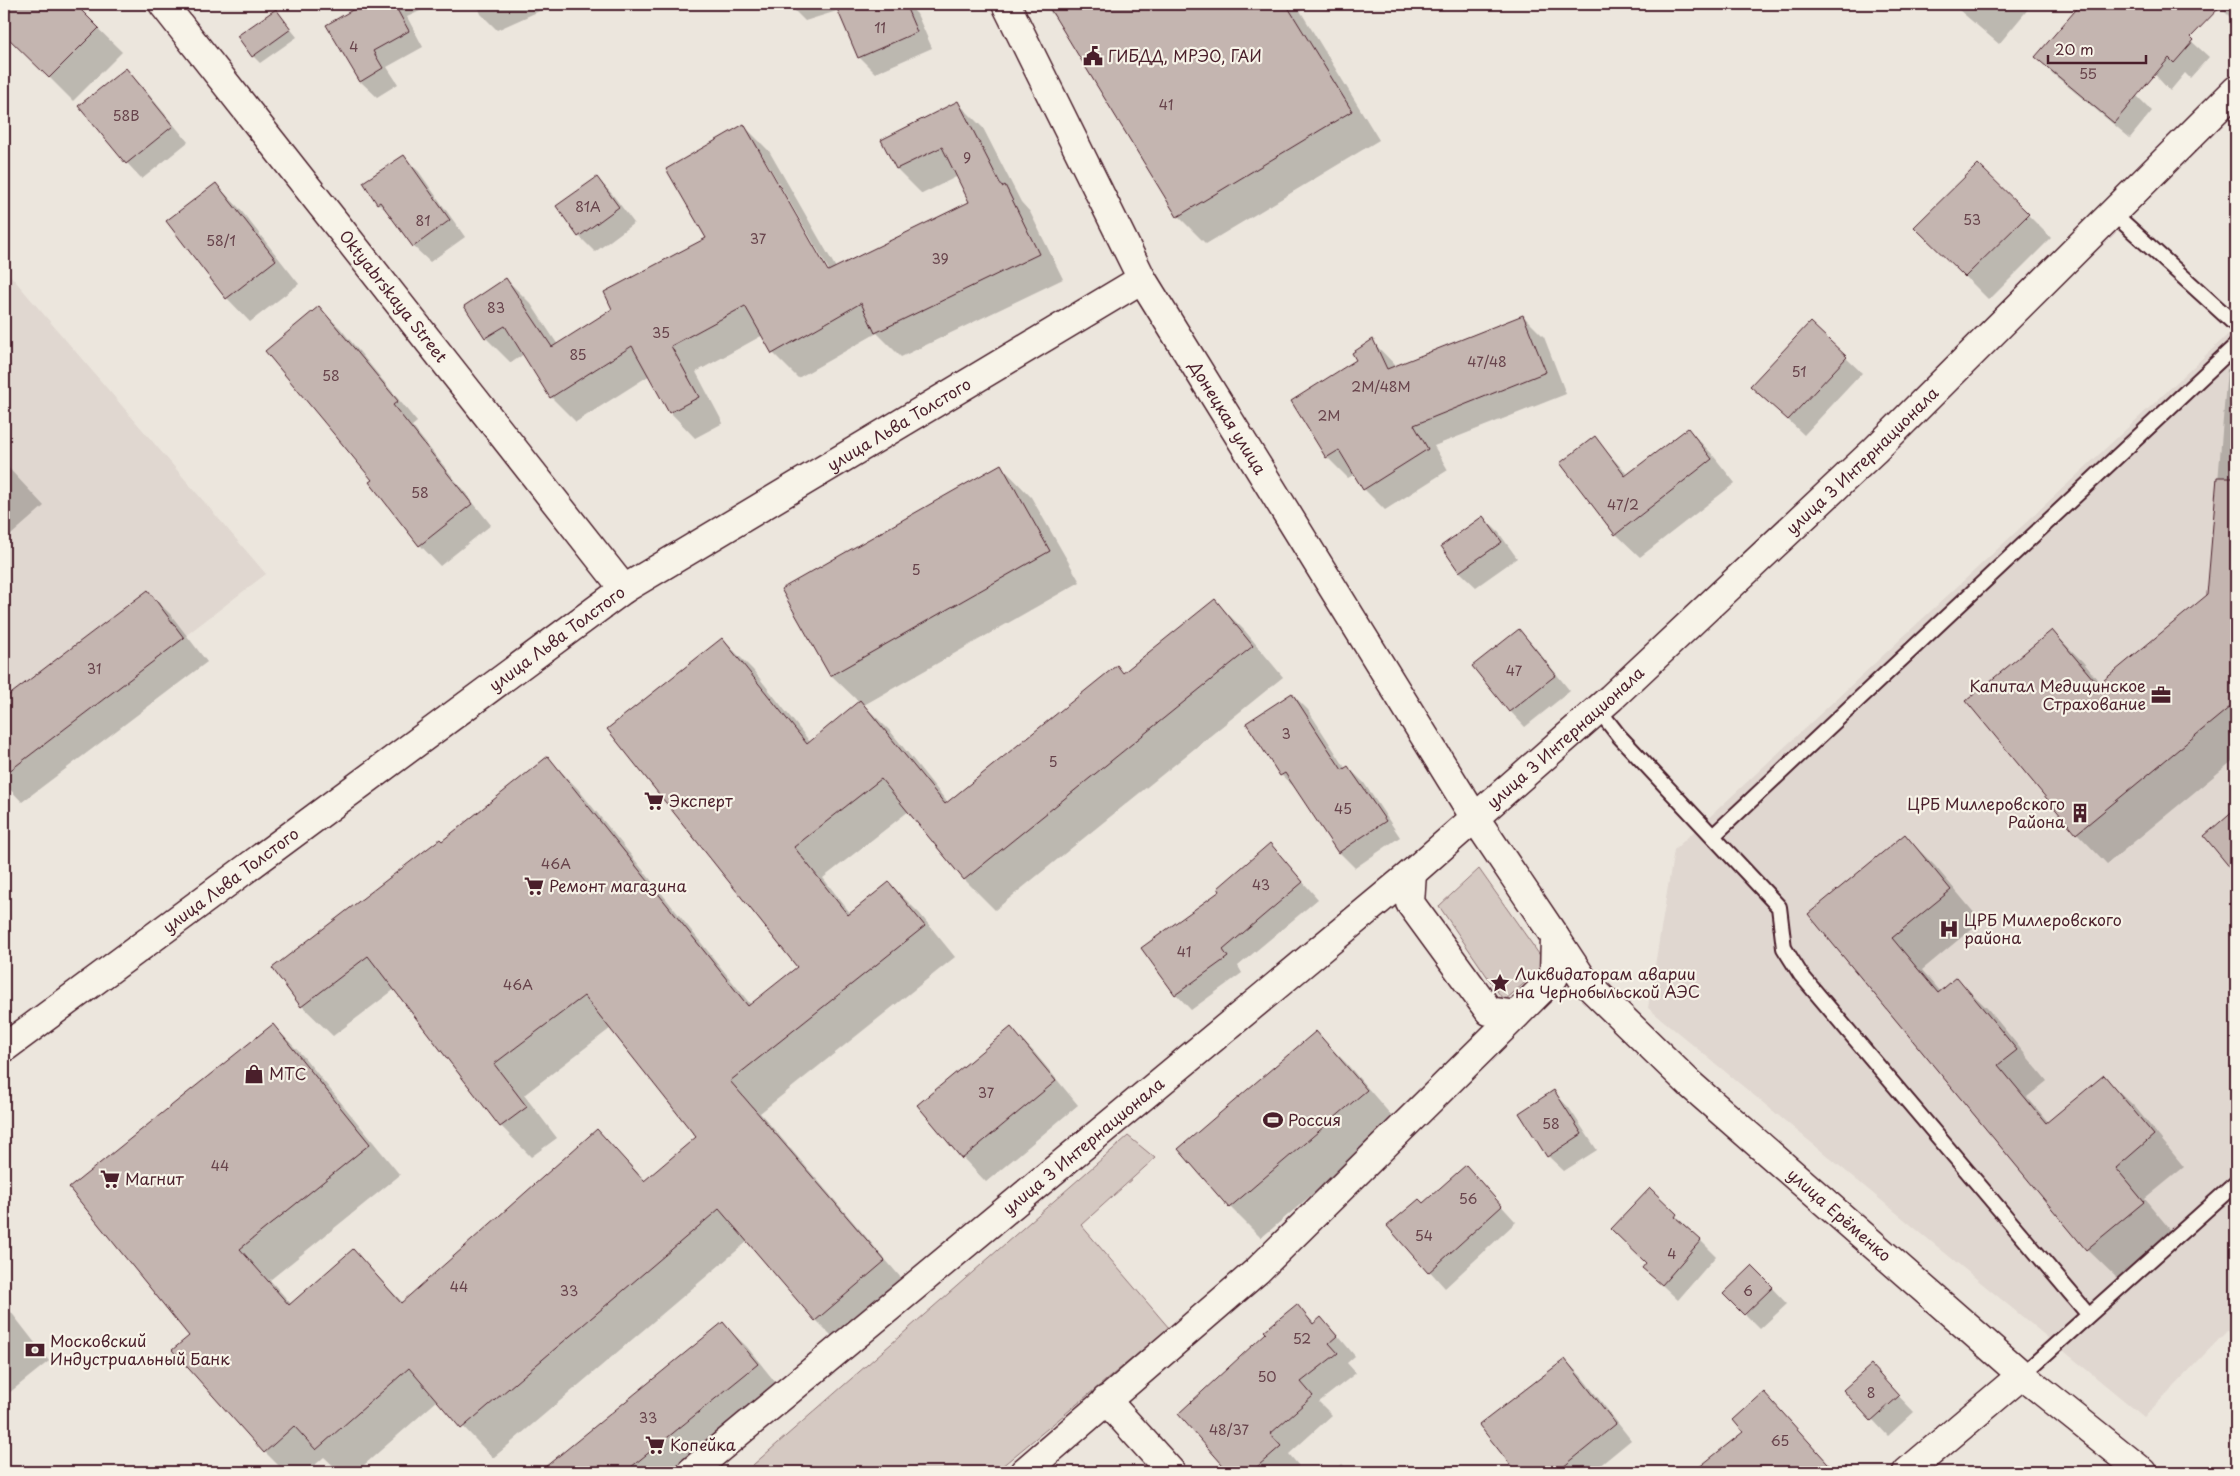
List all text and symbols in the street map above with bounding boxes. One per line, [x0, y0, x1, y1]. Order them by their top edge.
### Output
house number: 11 [874, 17, 886, 38]
scale bar [2048, 32, 2145, 64]
house number: 4 [349, 36, 359, 57]
text: 20 m [2055, 37, 2094, 60]
place label: ГИБДД, МРЭО, ГАИ [1108, 43, 1262, 67]
public building icon: ГИБДД, МРЭО, ГАИ [1082, 45, 1104, 67]
house number: 55 [2079, 63, 2097, 84]
house number: 41 [1159, 94, 1173, 115]
house number: 58В [112, 105, 140, 126]
house number: 9 [963, 147, 971, 168]
house number: 81А [575, 196, 601, 217]
house number: 53 [1963, 209, 1981, 230]
house number: 81 [416, 210, 430, 231]
street label: Oktyabrskaya Street [334, 224, 454, 367]
house number: 37 [750, 228, 767, 249]
house number: 58/1 [206, 230, 236, 251]
house number: 39 [931, 248, 949, 269]
house number: 83 [487, 297, 505, 318]
house number: 35 [652, 322, 670, 343]
house number: 85 [569, 344, 587, 365]
house number: 47/48 [1467, 351, 1507, 372]
street label: Донецкая улица [1184, 355, 1273, 479]
house number: 51 [1792, 361, 1806, 382]
house number: 58 [322, 365, 340, 386]
street label: улица Льва Толстого [822, 371, 975, 476]
house number: 2М/48М [1351, 376, 1411, 397]
street label: улица 3 Интернационала [1780, 381, 1943, 539]
house number: 2М [1317, 405, 1341, 426]
house number: 58 [411, 482, 429, 503]
house number: 47/2 [1607, 494, 1639, 515]
house number: 5 [911, 559, 921, 580]
street label: улица Льва Толстого [483, 579, 630, 696]
house number: 31 [87, 658, 101, 679]
street label: улица 3 Интернационала [1481, 660, 1649, 813]
house number: 47 [1506, 660, 1523, 681]
place label: Капитал Медицинское Страхование [1969, 673, 2146, 715]
office icon: Капитал Медицинское Страхование [2150, 684, 2172, 706]
house number: 3 [1281, 723, 1291, 744]
house number: 5 [1048, 751, 1058, 772]
place label: Эксперт [669, 788, 733, 812]
supermarket icon: Эксперт [643, 790, 665, 812]
place label: ЦРБ Миллеровского Района [1907, 791, 2065, 833]
house number: 45 [1334, 798, 1352, 819]
building icon: ЦРБ Миллеровского Района [2069, 802, 2091, 824]
street label: улица Льва Толстого [157, 821, 303, 938]
house number: 46А [541, 853, 571, 874]
place label: Ремонт магазина [549, 873, 687, 897]
house number: 43 [1252, 874, 1270, 895]
supermarket icon: Ремонт магазина [523, 875, 545, 897]
place label: ЦРБ Миллеровского района [1964, 907, 2122, 949]
hospital icon: ЦРБ Миллеровского района [1938, 918, 1960, 940]
house number: 41 [1177, 941, 1191, 962]
place label: Ликвидаторам аварии на Чернобыльской АЭС [1515, 961, 1700, 1003]
place icon: Ликвидаторам аварии на Чернобыльской АЭС [1489, 972, 1511, 994]
house number: 46А [503, 974, 533, 995]
place label: МТС [269, 1061, 307, 1085]
shop icon: МТС [243, 1063, 265, 1085]
street label: улица 3 Интернационала [997, 1071, 1169, 1220]
house number: 37 [978, 1082, 995, 1103]
place label: Россия [1288, 1107, 1341, 1131]
sports icon: Россия [1262, 1109, 1284, 1131]
house number: 58 [1542, 1113, 1560, 1134]
house number: 44 [211, 1155, 229, 1176]
street label: улица Ерёменко [1783, 1162, 1897, 1266]
place label: Магнит [125, 1166, 185, 1190]
supermarket icon: Магнит [99, 1168, 121, 1190]
house number: 56 [1459, 1188, 1478, 1209]
house number: 54 [1415, 1225, 1433, 1246]
house number: 4 [1667, 1243, 1677, 1264]
house number: 44 [450, 1276, 468, 1297]
house number: 33 [560, 1280, 578, 1301]
house number: 6 [1743, 1280, 1753, 1301]
place label: Московский Индустриальный Банк [50, 1328, 230, 1370]
house number: 52 [1293, 1328, 1311, 1349]
bank icon: Московский Индустриальный Банк [24, 1339, 46, 1361]
house number: 50 [1257, 1366, 1277, 1387]
house number: 8 [1867, 1382, 1875, 1403]
house number: 33 [639, 1407, 657, 1428]
house number: 48/37 [1209, 1419, 1250, 1440]
house number: 65 [1771, 1430, 1789, 1451]
place label: Копейка [670, 1432, 736, 1456]
supermarket icon: Копейка [644, 1434, 666, 1456]

